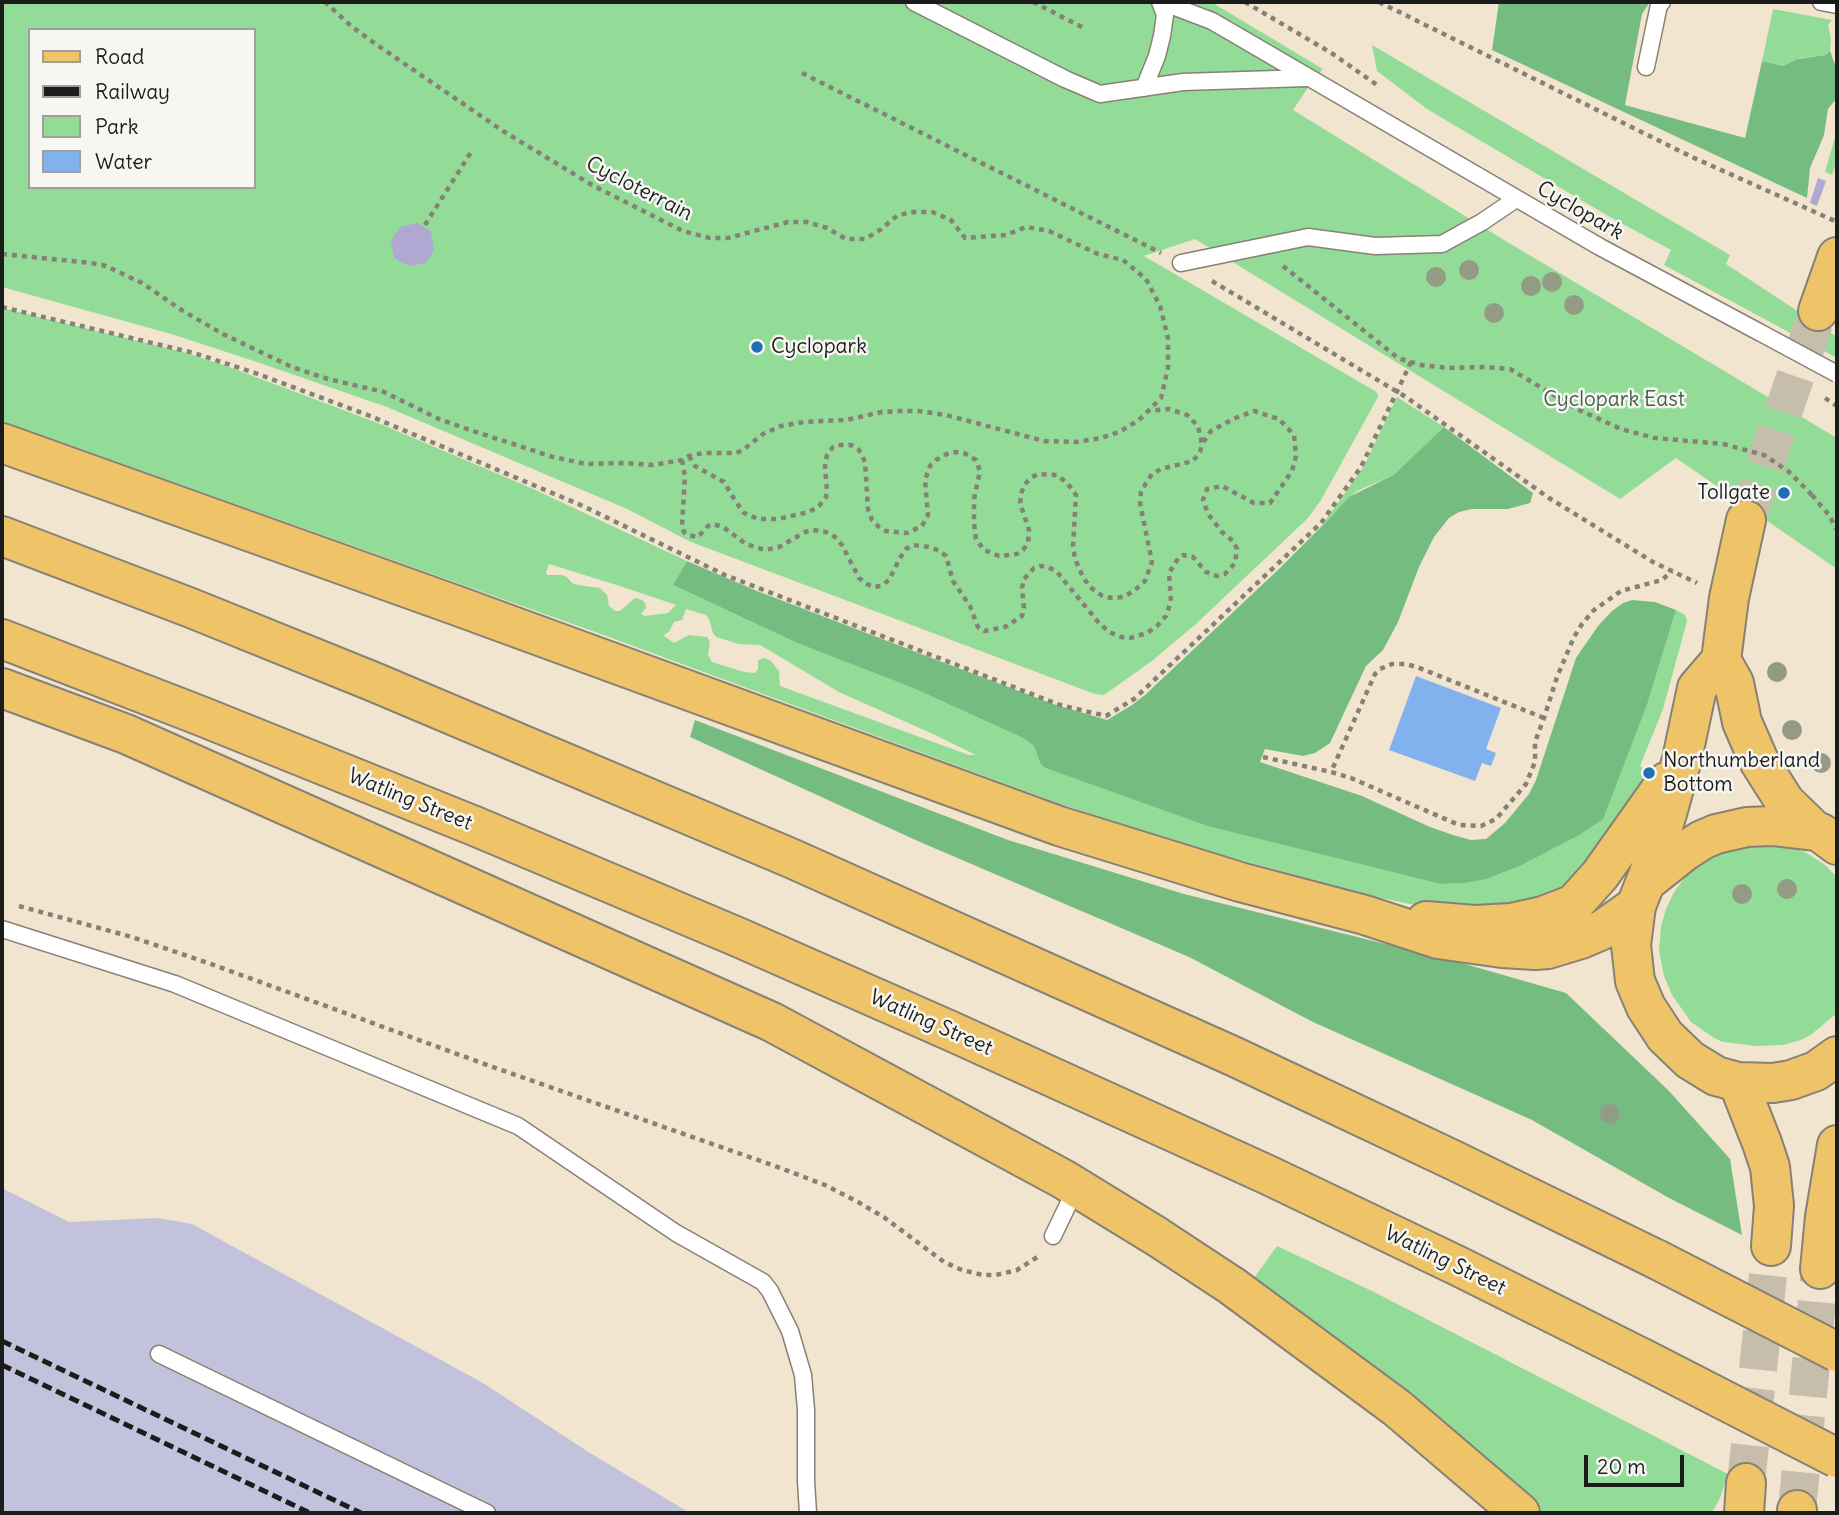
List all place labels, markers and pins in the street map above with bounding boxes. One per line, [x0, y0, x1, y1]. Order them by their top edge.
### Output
place label: Cyclopark [771, 334, 867, 360]
marker: Cyclopark [749, 339, 765, 355]
place label: Tollgate [1697, 480, 1770, 506]
marker: Tollgate [1776, 485, 1792, 501]
place label: Northumberland Bottom [1663, 748, 1820, 798]
marker: Northumberland Bottom [1641, 765, 1657, 781]

